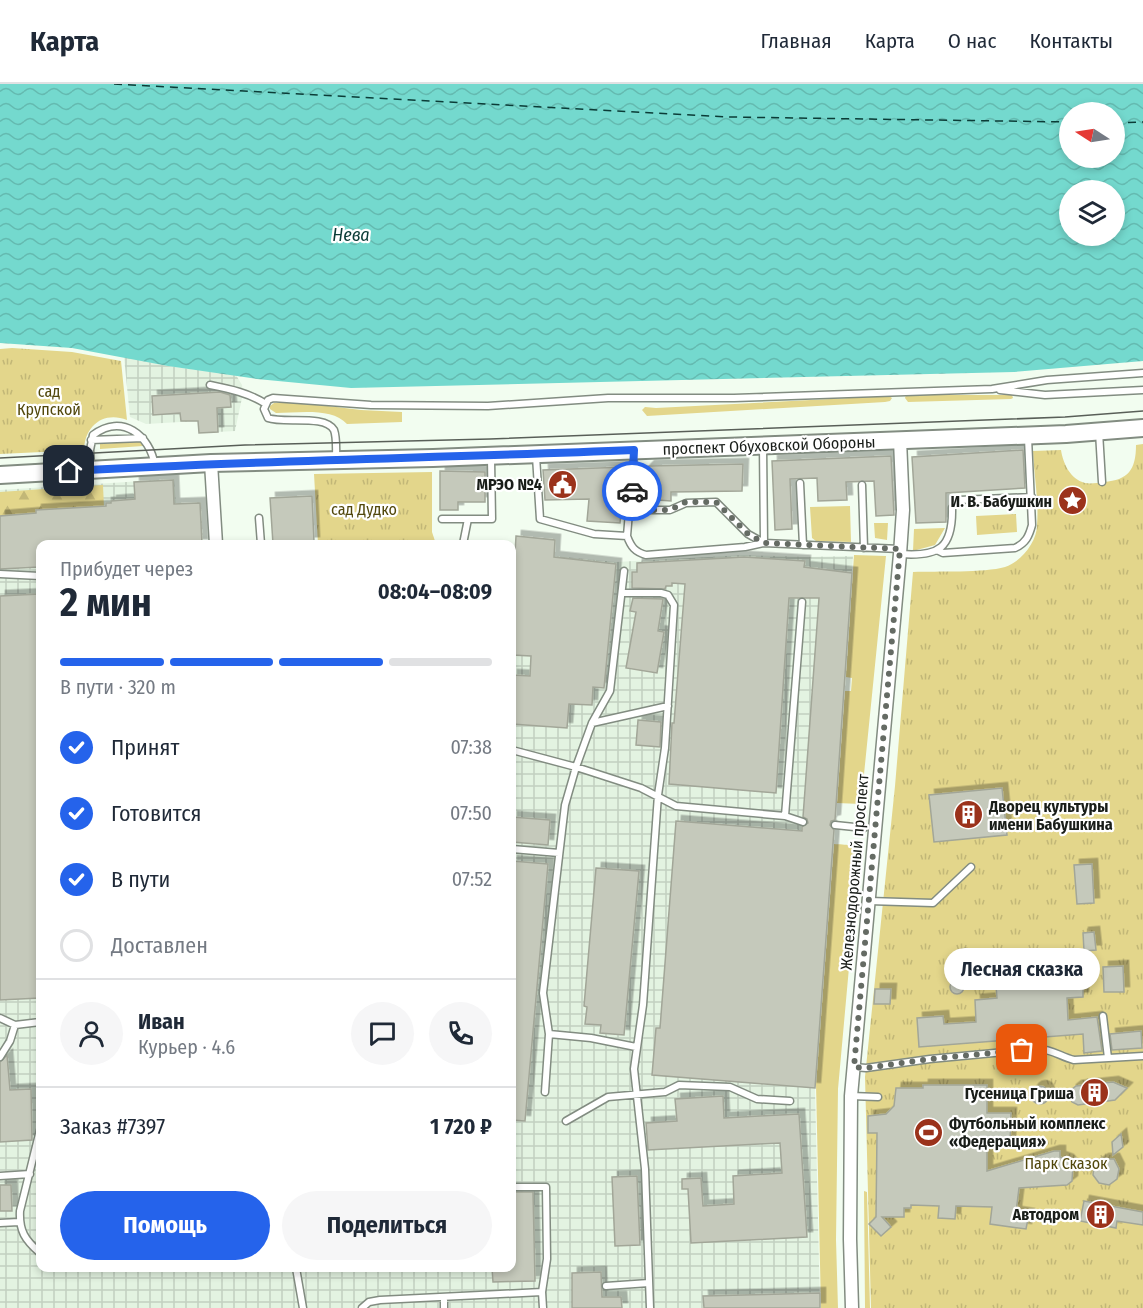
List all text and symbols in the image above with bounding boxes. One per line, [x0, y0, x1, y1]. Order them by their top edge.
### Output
text: Карта [30, 25, 99, 58]
text: Главная [761, 28, 832, 54]
text: Карта [865, 28, 915, 54]
text: О нас [948, 28, 996, 54]
text: Контакты [1029, 28, 1113, 54]
north arrow [1059, 102, 1125, 168]
map controls [1059, 102, 1125, 246]
button: layers [1059, 180, 1125, 246]
water label: Нева [332, 224, 370, 246]
park label: сад Крупской [17, 382, 81, 419]
street label: проспект Обуховской Обороны [662, 432, 876, 459]
pin [43, 445, 94, 496]
icon: home [52, 454, 85, 487]
courier [602, 461, 662, 521]
public building icon: МРЭО №4 [547, 468, 579, 500]
place label: МРЭО №4 [477, 475, 542, 494]
icon: car [616, 475, 649, 508]
place icon: И. В. Бабушкин [1057, 485, 1089, 517]
place label: И. В. Бабушкин [951, 492, 1052, 511]
park label: сад Дудко [331, 500, 397, 519]
text: Прибудет через [60, 557, 193, 581]
text: 08:04–08:09 [378, 578, 492, 605]
text: 2 мин [60, 580, 152, 626]
text: В пути · 320 m [60, 675, 176, 699]
icon: check [60, 731, 93, 764]
text: Принят [111, 734, 179, 761]
text: 07:38 [450, 735, 492, 759]
street label: Железнодорожный проспект [836, 773, 873, 971]
icon: check [60, 797, 93, 830]
place label: Дворец культуры имени Бабушкина [988, 797, 1113, 834]
building icon: Дворец культуры имени Бабушкина [952, 799, 984, 831]
text: Готовится [111, 800, 202, 827]
text: 07:50 [450, 801, 492, 825]
icon: check [60, 863, 93, 896]
text: В пути [111, 866, 170, 893]
text: 07:52 [452, 867, 492, 891]
text: Доставлен [111, 932, 208, 959]
callout: Лесная сказка [944, 948, 1100, 990]
text: Лесная сказка [961, 957, 1083, 981]
button: person [60, 1002, 123, 1065]
button: chat [351, 1002, 414, 1065]
button: phone [429, 1002, 492, 1065]
text: Иван [138, 1008, 185, 1035]
pin [996, 1024, 1047, 1075]
icon: bag [1005, 1033, 1038, 1066]
text: Курьер · 4.6 [138, 1035, 235, 1059]
building icon: Гусеница Гриша [1079, 1077, 1111, 1109]
place label: Гусеница Гриша [965, 1084, 1074, 1103]
text: Заказ #7397 [60, 1113, 165, 1140]
text: 1 720 ₽ [430, 1113, 492, 1140]
place label: Футбольный комплекс «Федерация» [949, 1114, 1106, 1151]
sports icon: Футбольный комплекс «Федерация» [912, 1116, 944, 1148]
park label: Парк Сказок [1024, 1154, 1108, 1173]
button: Помощь [60, 1191, 270, 1260]
button: Поделиться [282, 1191, 492, 1260]
building icon: Автодром [1084, 1198, 1116, 1230]
place label: Автодром [1012, 1205, 1079, 1224]

